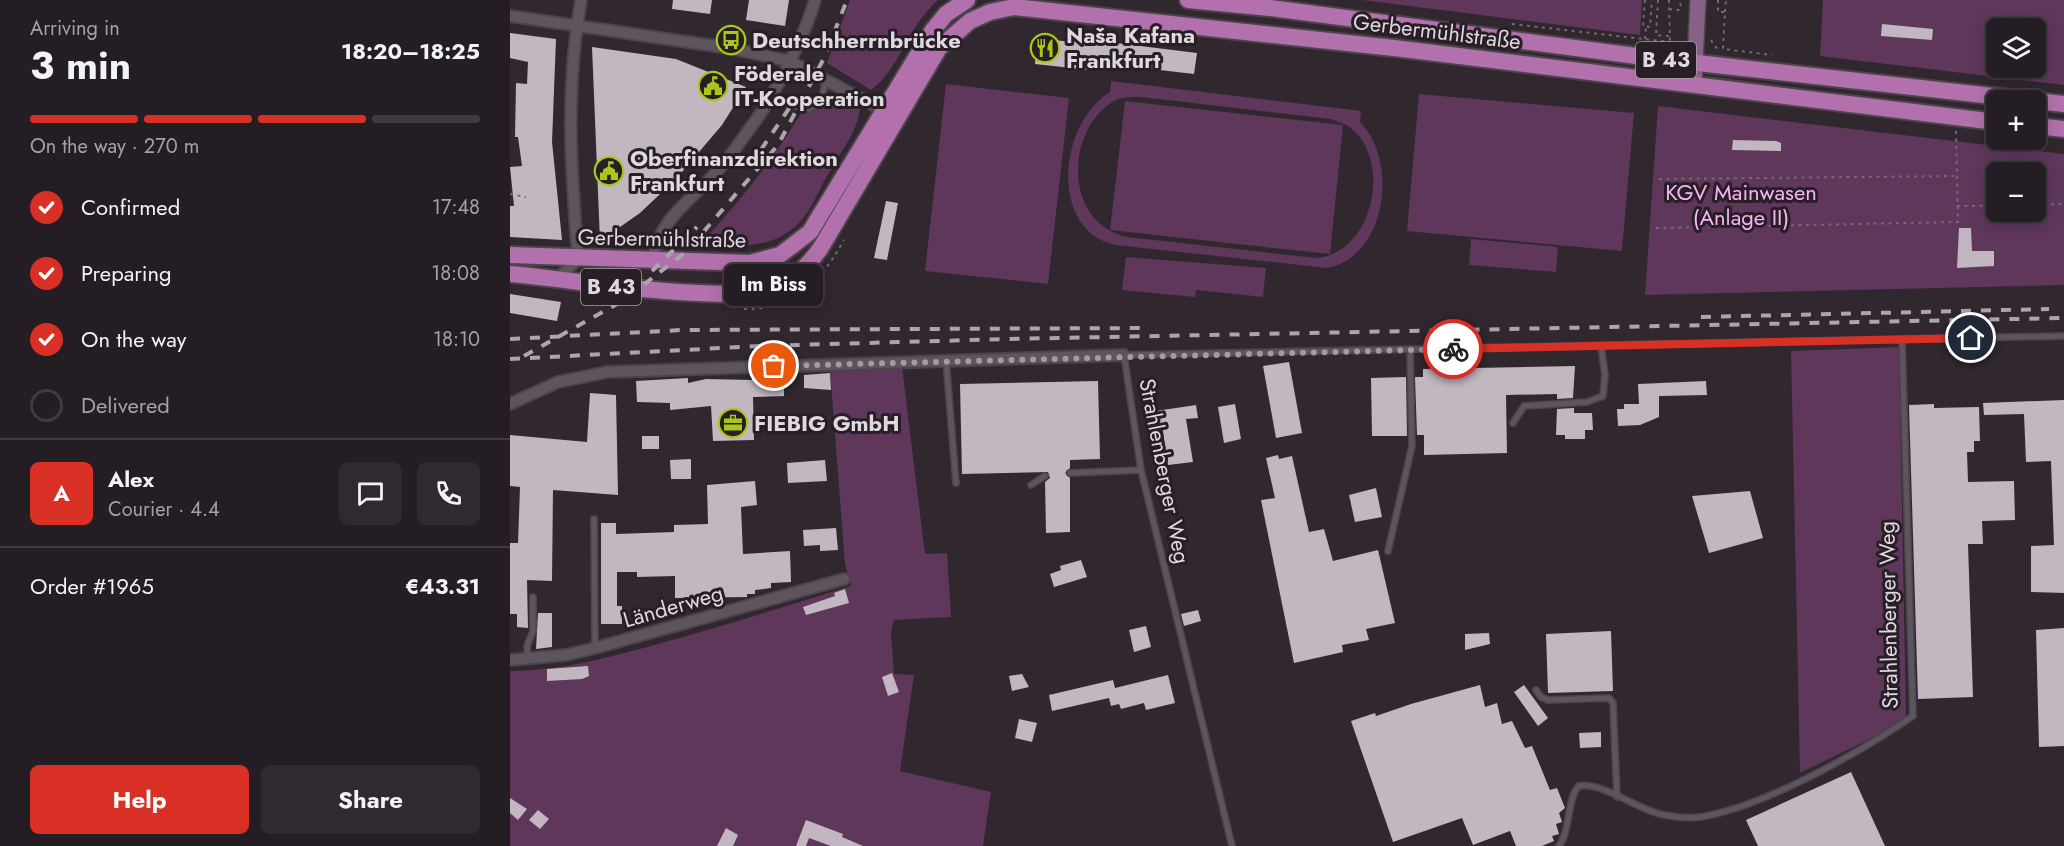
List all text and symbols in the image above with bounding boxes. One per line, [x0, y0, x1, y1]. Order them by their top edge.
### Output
street label: Gerbermühlstraße [1351, 5, 1523, 57]
text: Arriving in [30, 14, 120, 43]
map controls [1986, 18, 2046, 222]
button: layers [1986, 18, 2046, 78]
place label: Naša Kafana Frankfurt [1066, 19, 1195, 76]
bus stop icon: Deutschherrnbrücke [715, 24, 747, 56]
place label: Deutschherrnbrücke [752, 24, 961, 56]
restaurant icon: Naša Kafana Frankfurt [1029, 32, 1061, 64]
text: 18:20–18:25 [341, 35, 480, 67]
text: 3 min [30, 37, 131, 94]
road number: B 43 [1636, 42, 1696, 78]
place label: Föderale IT-Kooperation [734, 57, 885, 114]
public building icon: Föderale IT-Kooperation [697, 70, 729, 102]
button: + [1986, 90, 2046, 150]
text: On the way · 270 m [30, 132, 199, 161]
place label: Oberfinanzdirektion Frankfurt [630, 142, 838, 199]
public building icon: Oberfinanzdirektion Frankfurt [593, 155, 625, 187]
button: − [1986, 162, 2046, 222]
park label: KGV Mainwasen (Anlage II) [1665, 176, 1817, 233]
icon: check [30, 191, 63, 224]
text: Confirmed [81, 191, 180, 223]
text: 17:48 [432, 193, 480, 222]
street label: Gerbermühlstraße [577, 221, 747, 255]
icon: check [30, 257, 63, 290]
text: Preparing [81, 257, 172, 289]
text: 18:08 [431, 259, 480, 288]
callout: Im Biss [724, 264, 824, 306]
road number: B 43 [581, 269, 641, 305]
text: Im Biss [741, 270, 806, 299]
pin [1945, 312, 1996, 363]
courier [1423, 319, 1483, 379]
icon: home [1954, 321, 1987, 354]
icon: check [30, 323, 63, 356]
text: On the way [81, 323, 186, 355]
text: 18:10 [433, 325, 480, 354]
icon: bike [1437, 333, 1470, 366]
pin [748, 340, 799, 391]
icon: bag [757, 349, 790, 382]
street label: Strahlenberger Weg [1131, 376, 1199, 566]
text: Delivered [81, 389, 170, 421]
office icon: FIEBIG GmbH [717, 407, 749, 439]
place label: FIEBIG GmbH [754, 407, 899, 439]
button: chat [339, 462, 402, 525]
button: phone [417, 462, 480, 525]
text: Alex [108, 463, 154, 495]
text: A [53, 477, 70, 509]
text: Courier · 4.4 [108, 495, 220, 524]
street label: Strahlenberger Weg [1870, 521, 1906, 709]
text: Order #1965 [30, 570, 154, 602]
text: €43.31 [405, 570, 480, 602]
street label: Länderweg [619, 576, 727, 636]
button: Help [30, 765, 249, 834]
button: Share [261, 765, 480, 834]

